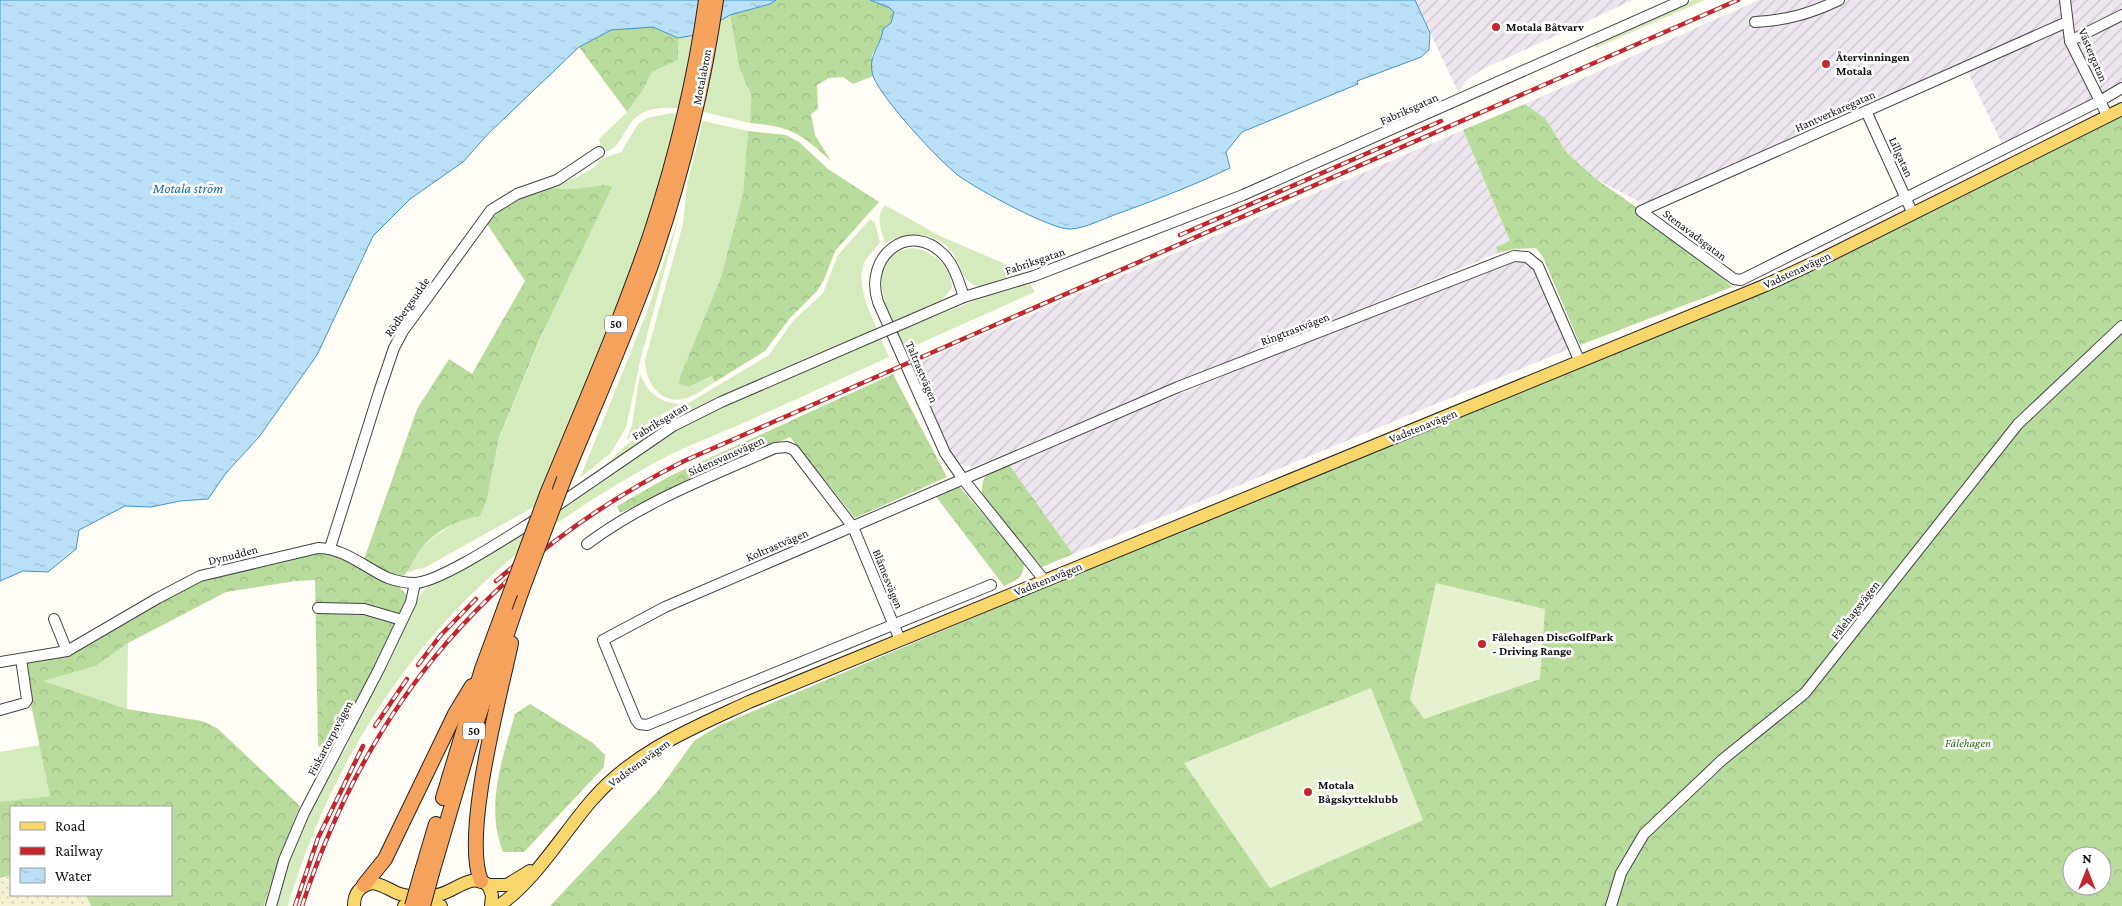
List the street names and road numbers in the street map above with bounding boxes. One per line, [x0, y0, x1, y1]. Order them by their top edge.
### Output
street label: Västergatan [2075, 26, 2111, 84]
street label: Motalabron [690, 47, 714, 106]
street label: Hantverkaregatan [1793, 87, 1878, 135]
street label: Fabriksgatan [1378, 90, 1441, 128]
street label: Lillgatan [1886, 135, 1916, 180]
street label: Stenavadsgatan [1660, 207, 1730, 264]
street label: Fabriksgatan [1003, 244, 1067, 278]
street label: Vadstenavägen [1761, 248, 1833, 292]
street label: Rödbergsudde [381, 275, 433, 339]
street label: Ringtrastvägen [1259, 309, 1332, 349]
road number: 50 [605, 316, 627, 332]
street label: Taltrastvägen [903, 339, 941, 405]
street label: Fabriksgatan [630, 399, 691, 443]
street label: Vadstenavägen [1387, 406, 1460, 446]
street label: Sidensvansvägen [686, 433, 767, 479]
street label: Koltrastvägen [744, 525, 811, 564]
street label: Dynudden [207, 542, 260, 568]
street label: Blåmesvägen [870, 547, 907, 611]
street label: Vadstenavägen [1012, 559, 1085, 599]
street label: Fålehagsvägen [1828, 577, 1883, 642]
street label: Fiskartorpsvägen [304, 698, 356, 778]
road number: 50 [463, 722, 485, 739]
street label: Vadstenavägen [606, 736, 673, 790]

